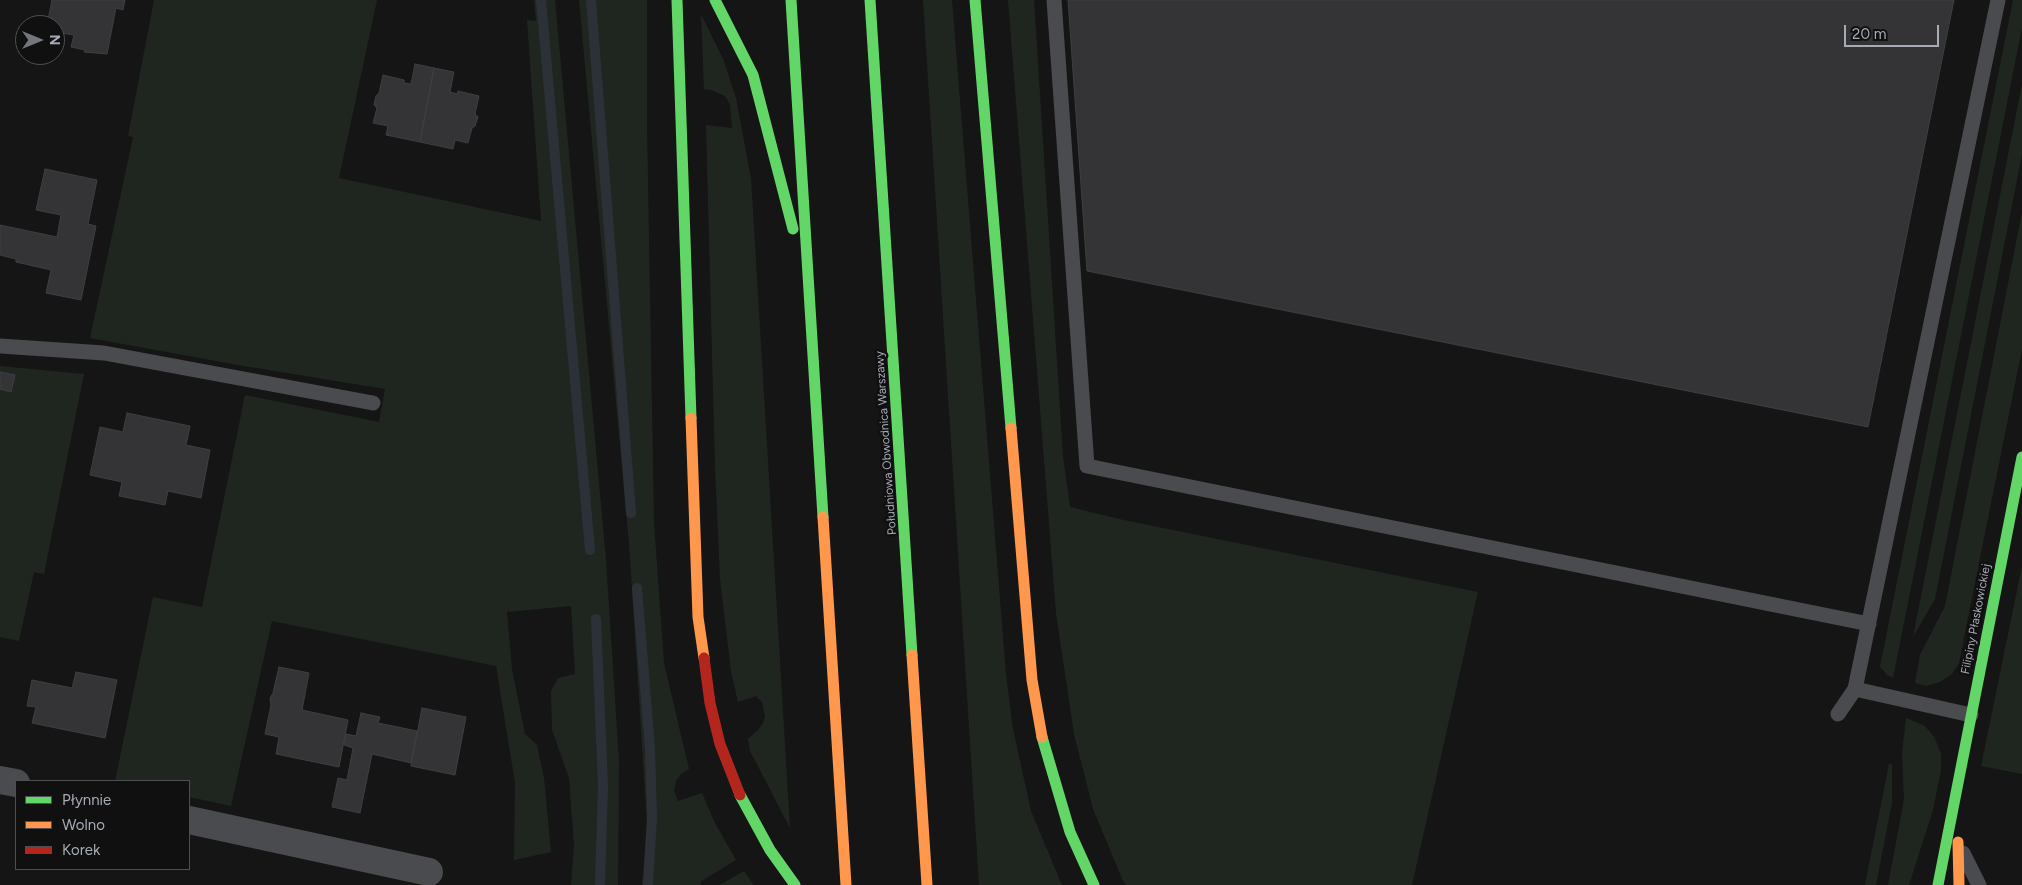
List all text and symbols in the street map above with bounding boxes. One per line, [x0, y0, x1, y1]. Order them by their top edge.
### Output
north arrow [15, 15, 65, 65]
scale bar [1847, 15, 1942, 47]
text: 20 m [1852, 25, 1886, 43]
text: N [46, 35, 63, 45]
street label: Południowa Obwodnica Warszawy [872, 350, 900, 536]
street label: Filipiny Płaskowickiej [1958, 563, 1994, 675]
legend [15, 780, 190, 870]
text: Płynnie [62, 791, 111, 809]
text: Wolno [62, 816, 105, 834]
text: Korek [62, 841, 100, 859]

